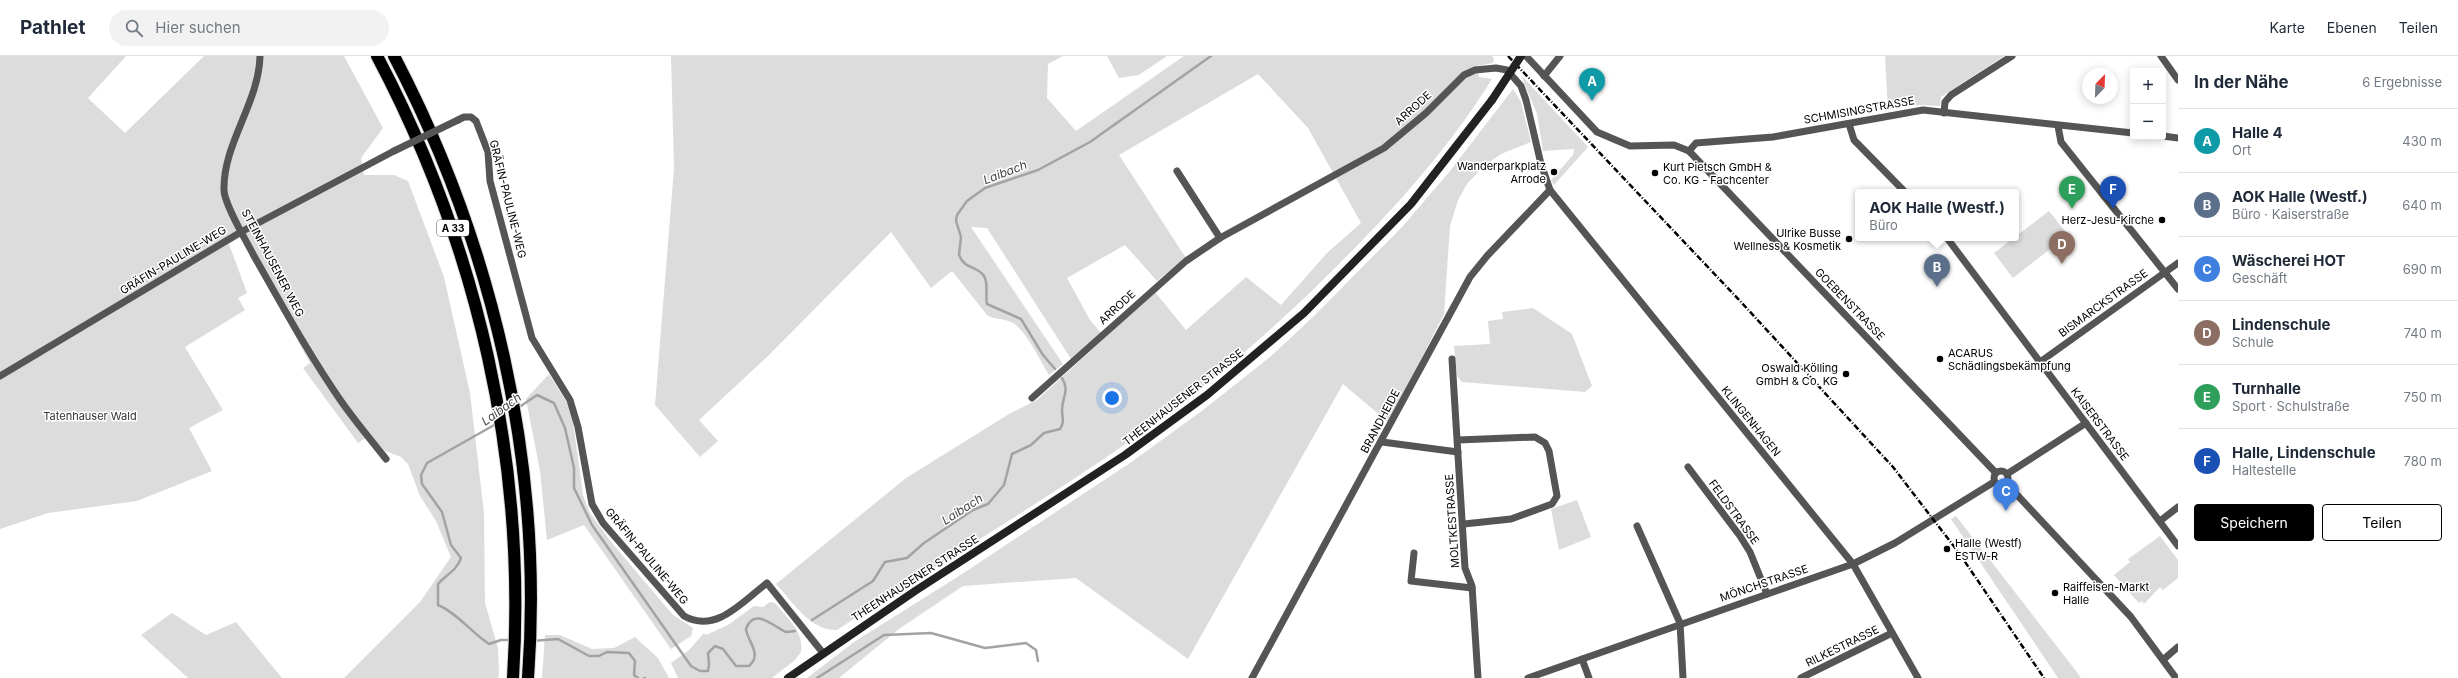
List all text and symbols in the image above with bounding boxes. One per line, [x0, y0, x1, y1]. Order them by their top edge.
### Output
search box [109, 10, 389, 46]
text: Pathlet [20, 16, 85, 39]
icon: search [123, 17, 145, 39]
text: Hier suchen [155, 18, 241, 37]
text: Karte [2269, 19, 2305, 36]
text: Ebenen [2327, 19, 2377, 36]
text: Teilen [2399, 19, 2438, 36]
pin: A [1579, 68, 1605, 101]
north arrow [2082, 68, 2118, 104]
map controls [2130, 68, 2166, 140]
button: + [2130, 68, 2166, 104]
text: In der Nähe [2194, 72, 2289, 92]
text: 6 Ergebnisse [2362, 74, 2442, 90]
street label: ARRODE [1392, 88, 1434, 128]
street label: SCHMISINGSTRASSE [1803, 93, 1915, 127]
button: − [2130, 104, 2166, 140]
text: Halle 4 [2232, 123, 2283, 142]
text: A [2202, 133, 2212, 149]
text: 430 m [2402, 133, 2442, 149]
street label: GRÄFIN-PAULINE-WEG [486, 138, 530, 260]
text: Ort [2232, 142, 2251, 158]
water label: Laibach [981, 157, 1029, 187]
place label: Wanderparkplatz Arrode [1457, 159, 1546, 186]
place label: Kurt Pietsch GmbH & Co. KG - Fachcenter [1663, 160, 1772, 187]
marker: Wanderparkplatz Arrode [1549, 167, 1559, 177]
marker: Kurt Pietsch GmbH & Co. KG - Fachcenter [1650, 168, 1660, 178]
pin: E [2059, 176, 2085, 209]
pin: F [2100, 176, 2126, 209]
text: AOK Halle (Westf.) [2232, 187, 2368, 206]
popup [1855, 189, 2019, 241]
text: B [2203, 197, 2211, 213]
text: 640 m [2402, 197, 2442, 213]
text: AOK Halle (Westf.) [1869, 198, 2005, 217]
text: Büro · Kaiserstraße [2232, 206, 2349, 222]
street label: STEINHAUSENER WEG [239, 207, 307, 319]
place label: Herz-Jesu-Kirche [2062, 213, 2154, 227]
marker: Herz-Jesu-Kirche [2157, 215, 2167, 225]
text: Büro [1869, 217, 1898, 233]
road number: A 33 [437, 220, 469, 236]
street label: GRÄFIN-PAULINE-WEG [117, 223, 229, 297]
place label: Ulrike Busse Wellness & Kosmetik [1733, 226, 1841, 253]
pin: D [2049, 231, 2075, 264]
marker: Ulrike Busse Wellness & Kosmetik [1844, 234, 1854, 244]
text: Wäscherei HOT [2232, 251, 2346, 270]
pin: B [1924, 254, 1950, 287]
text: C [2202, 261, 2212, 277]
text: 690 m [2403, 261, 2442, 277]
street label: GOEBENSTRASSE [1812, 265, 1888, 343]
street label: BISMARCKSTRASSE [2056, 266, 2150, 340]
text: Geschäft [2232, 270, 2287, 286]
street label: ARRODE [1096, 287, 1138, 327]
text: Lindenschule [2232, 315, 2331, 334]
text: D [2202, 325, 2212, 341]
text: 740 m [2404, 325, 2442, 341]
text: Schule [2232, 334, 2274, 350]
street label: THEENHAUSENER STRASSE [1120, 346, 1246, 448]
place label: ACARUS Schädlingsbekämpfung [1948, 346, 2071, 373]
marker: ACARUS Schädlingsbekämpfung [1935, 354, 1945, 364]
place label: Oswald Kölling GmbH & Co. KG [1756, 361, 1838, 388]
marker: Oswald Kölling GmbH & Co. KG [1841, 369, 1851, 379]
text: Turnhalle [2232, 379, 2301, 398]
street label: KLINGENHAGEN [1718, 383, 1784, 459]
street label: KAISERSTRASSE [2068, 385, 2132, 463]
street label: BRANDHEIDE [1357, 387, 1403, 455]
your location [1102, 388, 1122, 408]
water label: Laibach [478, 389, 524, 429]
text: E [2203, 389, 2211, 405]
text: 750 m [2404, 389, 2442, 405]
text: Sport · Schulstraße [2232, 398, 2350, 414]
park label: Tatenhauser Wald [43, 409, 137, 423]
text: Halle, Lindenschule [2232, 443, 2376, 462]
text: F [2203, 453, 2211, 469]
text: 780 m [2404, 453, 2442, 469]
text: Haltestelle [2232, 462, 2296, 478]
street label: MOLTKESTRASSE [1442, 474, 1462, 568]
street label: FELDSTRASSE [1706, 477, 1762, 547]
pin: C [1993, 478, 2019, 511]
water label: Laibach [939, 490, 985, 528]
button: Speichern [2194, 504, 2314, 541]
button: Teilen [2322, 504, 2442, 541]
street label: GRÄFIN-PAULINE-WEG [603, 505, 691, 607]
street label: THEENHAUSENER STRASSE [849, 532, 981, 624]
place label: Halle (Westf) ESTW-R [1955, 536, 2022, 563]
marker: Halle (Westf) ESTW-R [1942, 544, 1952, 554]
street label: MÖNCHSTRASSE [1718, 561, 1810, 605]
place label: Raiffeisen-Markt Halle [2063, 580, 2150, 607]
marker: Raiffeisen-Markt Halle [2050, 588, 2060, 598]
street label: RILKESTRASSE [1803, 622, 1881, 670]

